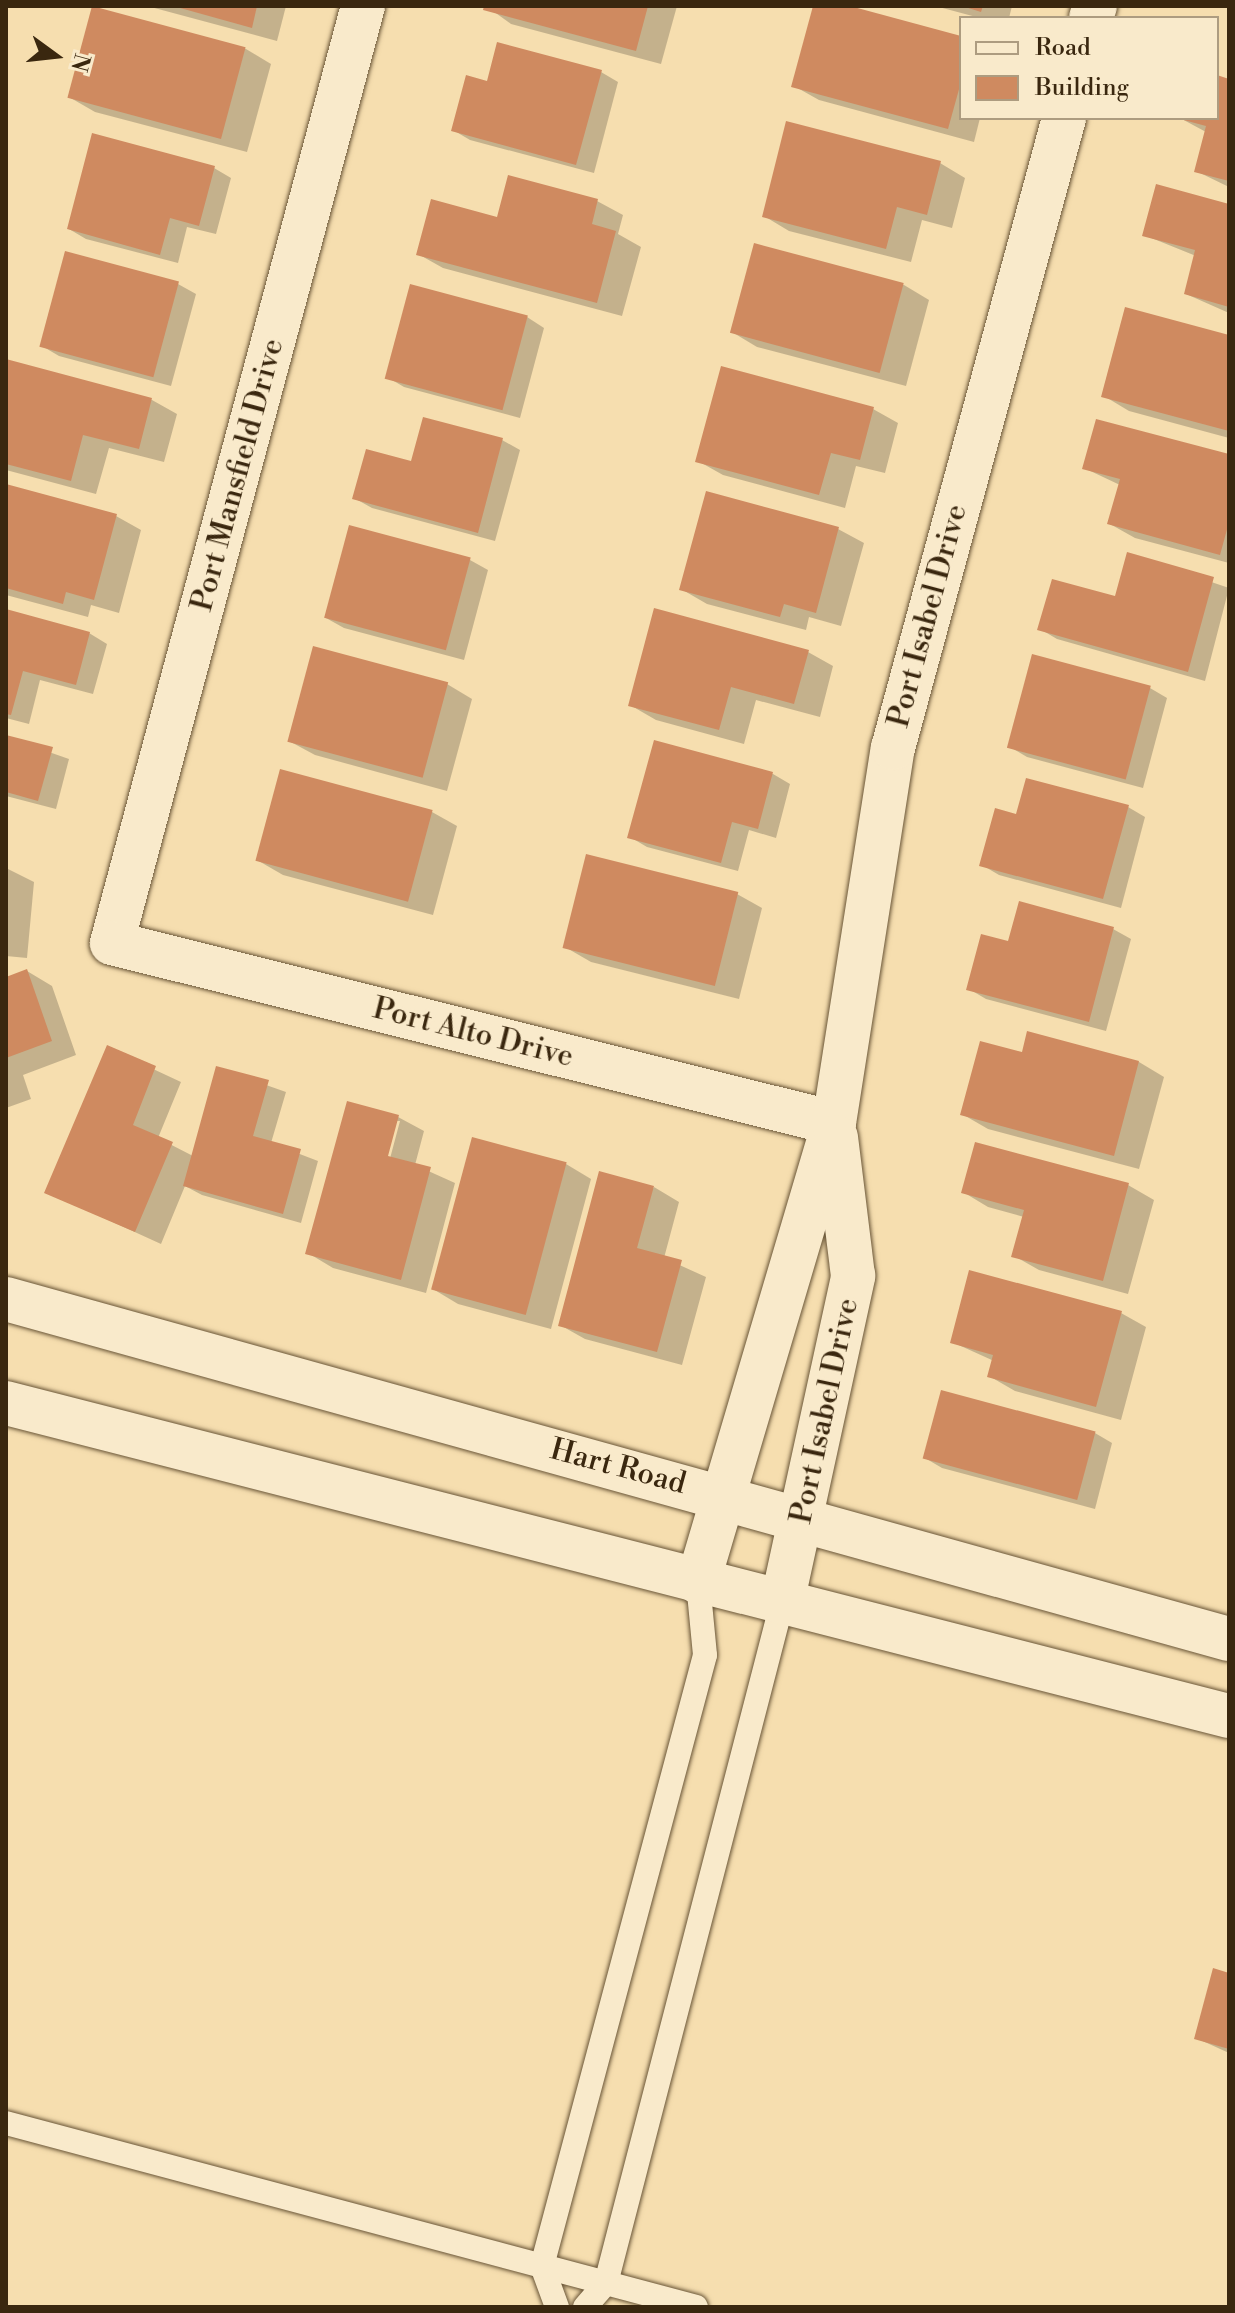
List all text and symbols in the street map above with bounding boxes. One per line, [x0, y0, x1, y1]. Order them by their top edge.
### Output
north arrow [16, 16, 96, 96]
legend [959, 16, 1219, 120]
text: Road [1035, 33, 1091, 63]
text: N [64, 50, 95, 74]
text: Building [1035, 73, 1129, 103]
street label: Port Mansfield Drive [184, 335, 292, 615]
street label: Port Isabel Drive [881, 501, 975, 731]
street label: Port Alto Drive [369, 991, 577, 1075]
street label: Port Isabel Drive [784, 1295, 866, 1527]
street label: Hart Road [546, 1432, 690, 1502]

